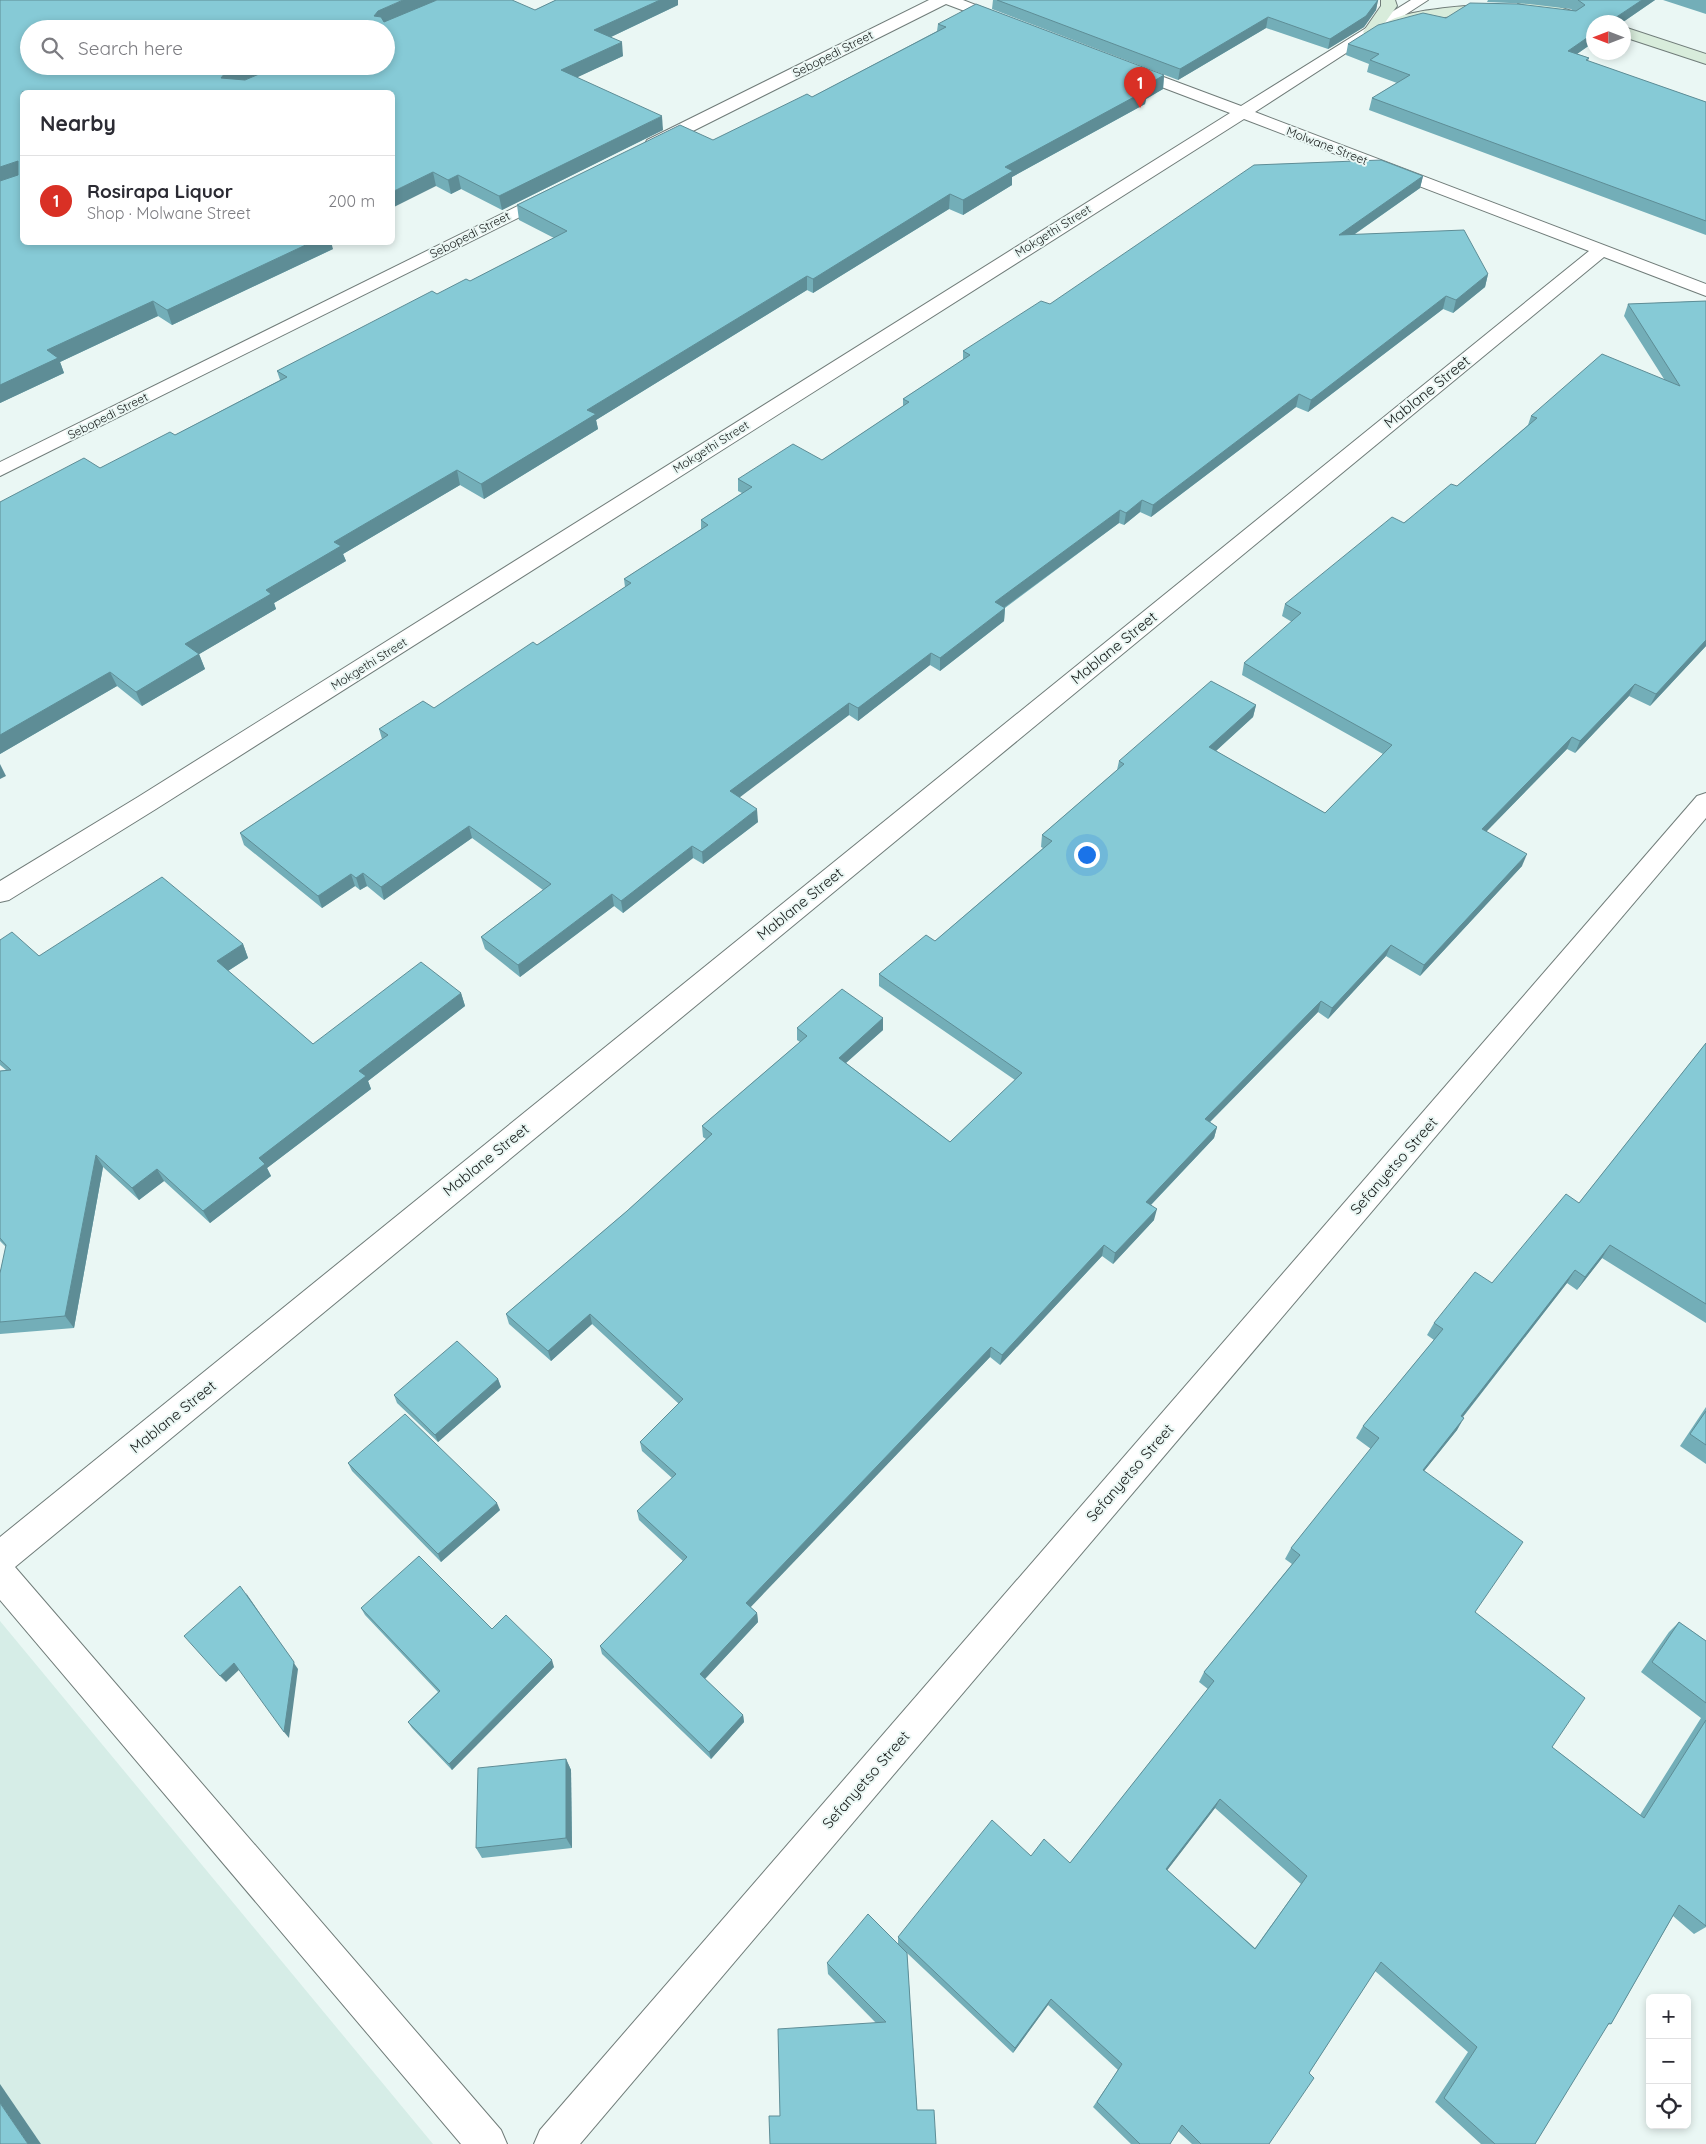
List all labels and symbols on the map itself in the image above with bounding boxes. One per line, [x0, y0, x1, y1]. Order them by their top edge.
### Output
north arrow [1586, 15, 1631, 60]
street label: Sebopedi Street [790, 27, 875, 80]
pin: 1 [1124, 67, 1156, 108]
street label: Molwane Street [1284, 123, 1370, 168]
street label: Mokgethi Street [1012, 201, 1094, 260]
street label: Sebopedi Street [427, 208, 512, 261]
street label: Mablane Street [1380, 351, 1474, 432]
street label: Sebopedi Street [65, 389, 150, 442]
street label: Mokgethi Street [670, 417, 752, 476]
street label: Mablane Street [1067, 607, 1161, 688]
street label: Mokgethi Street [328, 634, 410, 693]
your location [1074, 842, 1100, 868]
street label: Mablane Street [753, 863, 847, 944]
street label: Sefanyetso Street [1346, 1113, 1441, 1219]
street label: Mablane Street [439, 1119, 533, 1200]
street label: Mablane Street [126, 1376, 220, 1457]
street label: Sefanyetso Street [1082, 1420, 1177, 1526]
street label: Sefanyetso Street [818, 1727, 913, 1833]

